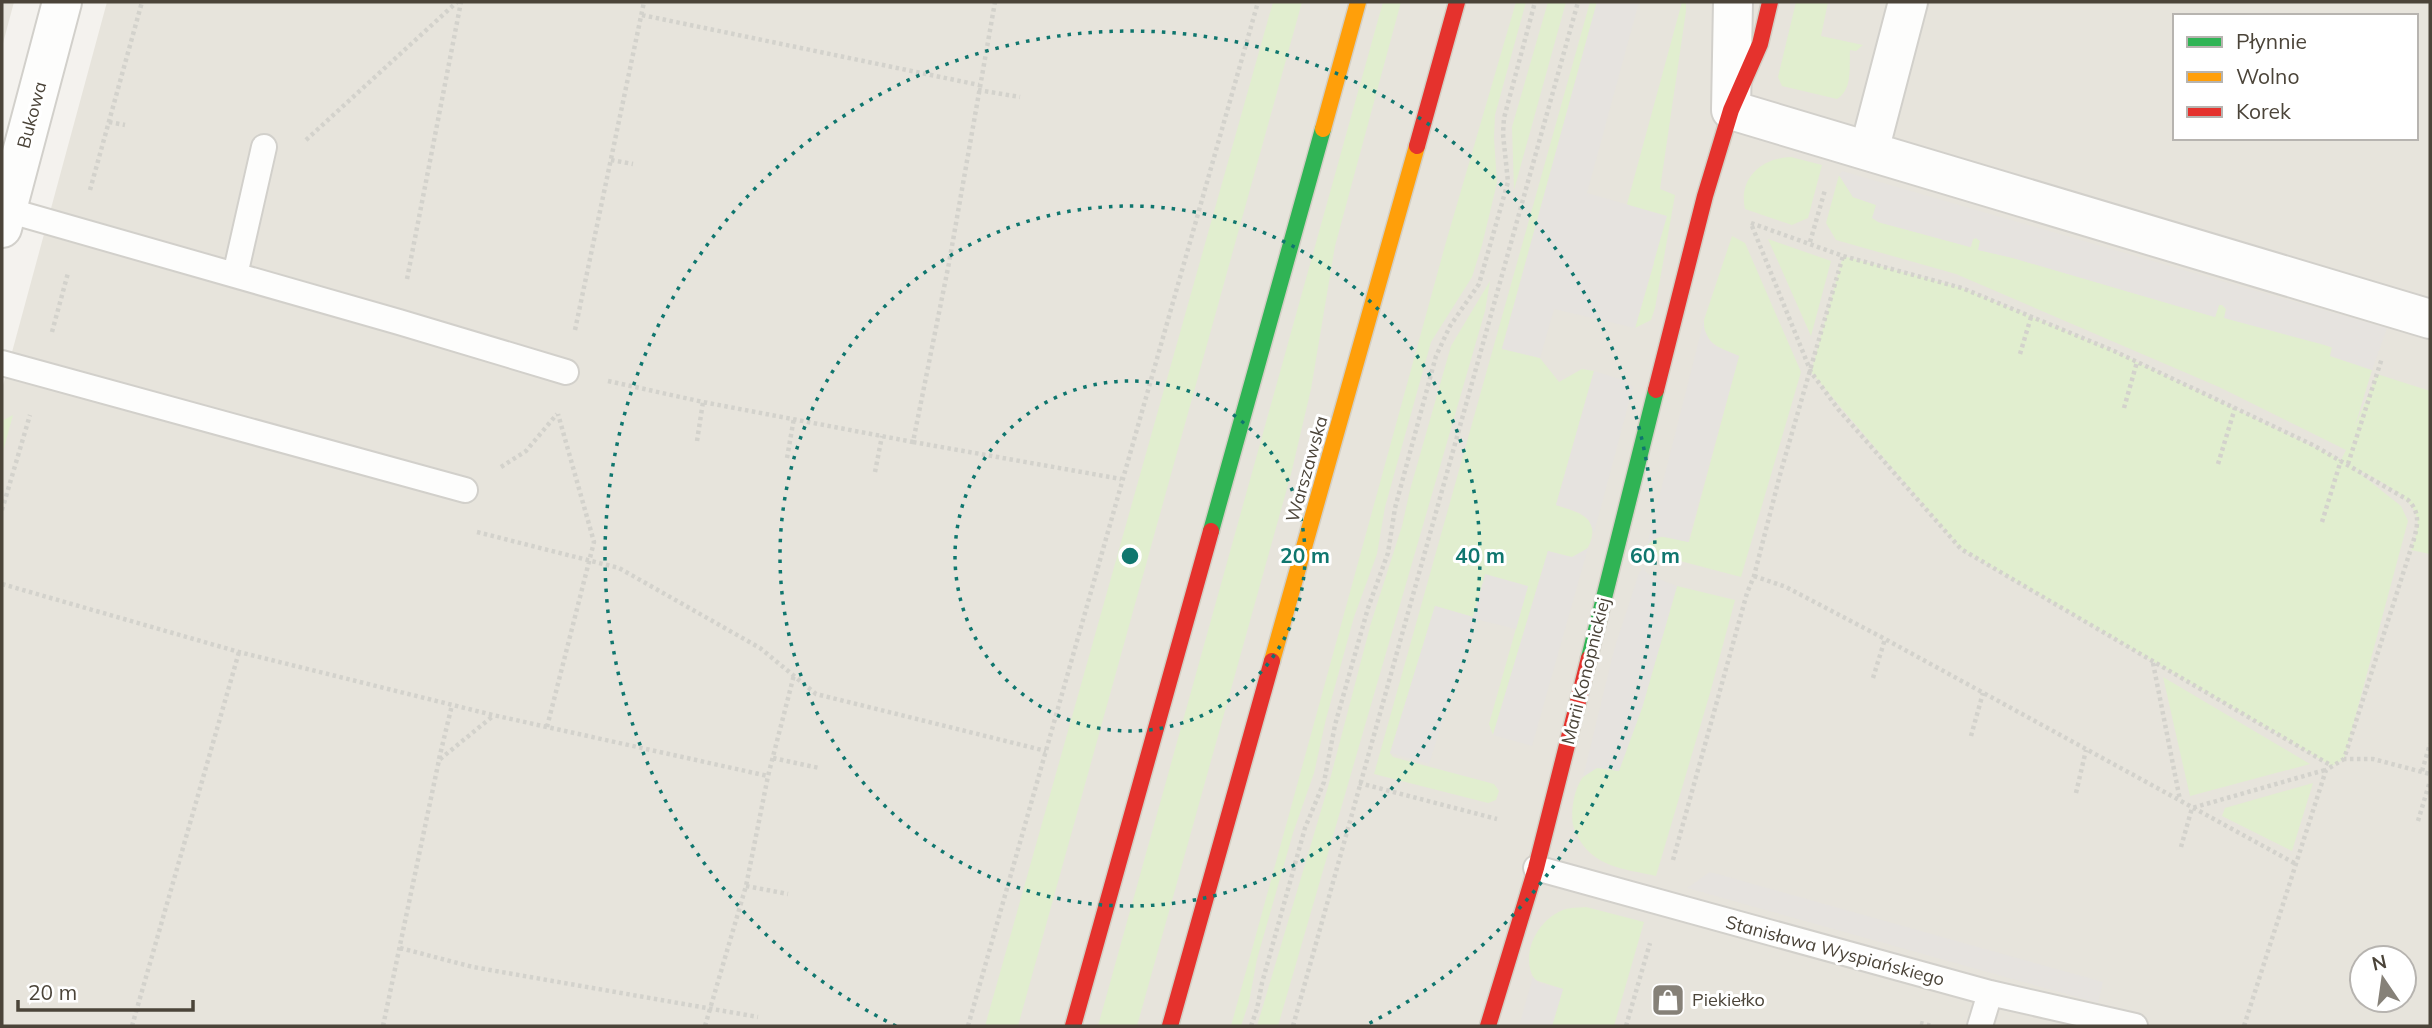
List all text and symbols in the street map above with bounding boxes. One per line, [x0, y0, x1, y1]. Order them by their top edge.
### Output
legend [2173, 14, 2418, 140]
text: Płynnie [2236, 28, 2307, 54]
text: Wolno [2236, 63, 2299, 89]
street label: Bukowa [12, 79, 51, 151]
text: Korek [2236, 98, 2291, 124]
street label: Warszawska [1280, 413, 1333, 525]
text: 20 m [1280, 542, 1330, 568]
text: 40 m [1455, 542, 1505, 568]
text: 60 m [1630, 542, 1680, 568]
centre of rings [1118, 544, 1142, 568]
street label: Marii Konopnickiej [1556, 595, 1615, 747]
street label: Stanisława Wyspiańskiego [1723, 910, 1947, 991]
north arrow [2348, 944, 2418, 1014]
text: N [2369, 949, 2389, 976]
scale bar [18, 968, 192, 1012]
text: 20 m [28, 979, 77, 1005]
shop icon: Piekiełko [1649, 981, 1687, 1019]
place label: Piekiełko [1692, 988, 1765, 1011]

